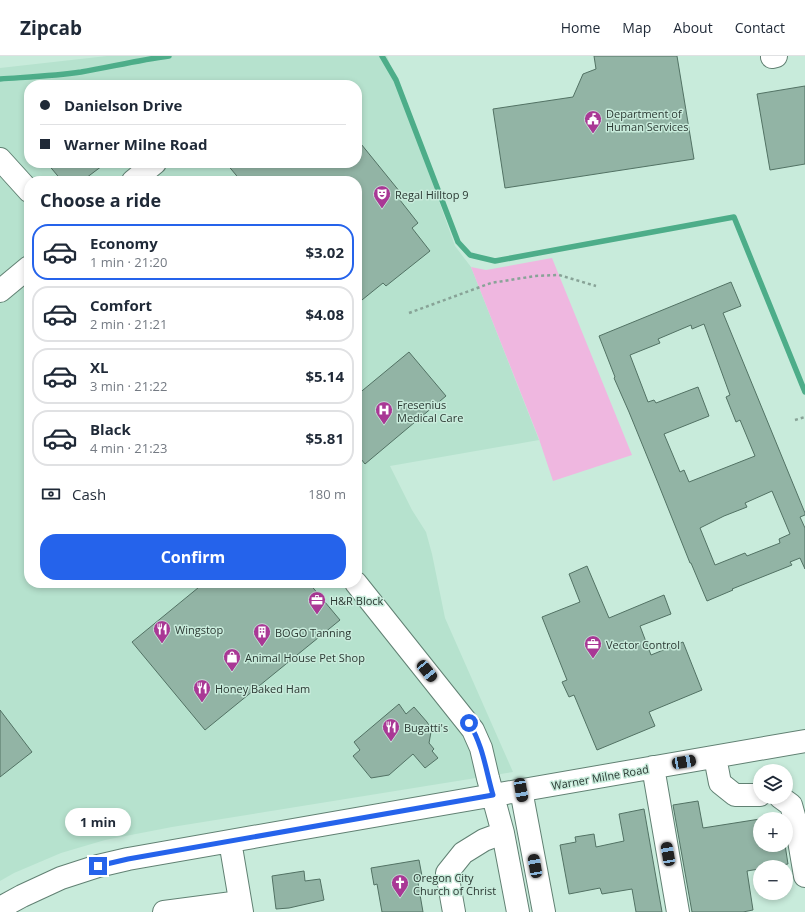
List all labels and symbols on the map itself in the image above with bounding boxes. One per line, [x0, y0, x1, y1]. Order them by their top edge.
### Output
place label: Department of Human Services [606, 106, 688, 134]
public building icon: Department of Human Services [583, 109, 603, 134]
theatre icon: Regal Hilltop 9 [372, 184, 392, 209]
place label: Regal Hilltop 9 [395, 187, 469, 202]
place label: Fresenius Medical Care [397, 397, 463, 425]
hospital icon: Fresenius Medical Care [374, 400, 394, 425]
office icon: H&R Block [307, 590, 327, 615]
place label: H&R Block [330, 593, 384, 608]
restaurant icon: Wingstop [152, 619, 172, 644]
place label: Wingstop [175, 622, 223, 637]
building icon: BOGO Tanning [252, 622, 272, 647]
place label: BOGO Tanning [275, 625, 351, 640]
office icon: Vector Control [583, 634, 603, 659]
place label: Vector Control [606, 637, 680, 652]
shop icon: Animal House Pet Shop [222, 647, 242, 672]
place label: Animal House Pet Shop [245, 650, 365, 665]
car [415, 658, 439, 684]
restaurant icon: Honey Baked Ham [192, 678, 212, 703]
place label: Honey Baked Ham [215, 681, 310, 696]
route start [460, 714, 478, 732]
restaurant icon: Bugatti's [381, 717, 401, 742]
place label: Bugatti's [404, 720, 448, 735]
car [671, 754, 697, 770]
street label: Warner Milne Road [550, 761, 650, 793]
car [513, 777, 529, 803]
callout: 1 min [65, 808, 131, 836]
car [660, 841, 676, 867]
car [527, 853, 543, 879]
route end [89, 857, 107, 875]
place label: Oregon City Church of Christ [413, 870, 496, 898]
church icon: Oregon City Church of Christ [390, 873, 410, 898]

